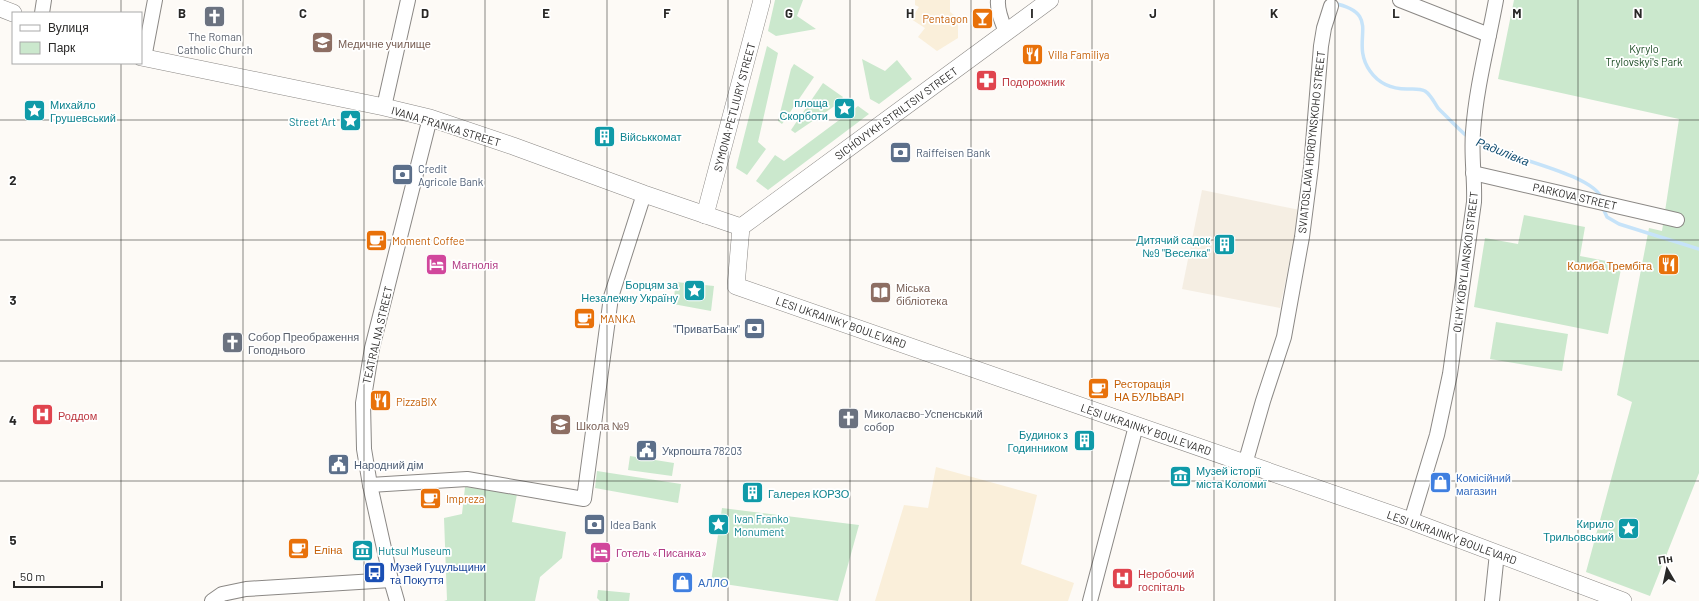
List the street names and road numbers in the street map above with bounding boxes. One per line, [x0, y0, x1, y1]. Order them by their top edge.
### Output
street label: SYMONA PETLIURY STREET [711, 41, 757, 173]
street label: SVIATOSLAVA HORDYNSKOHO STREET [1295, 50, 1327, 234]
street label: SICHOVYKH STRILTSIV STREET [832, 64, 960, 162]
street label: IVANA FRANKA STREET [390, 103, 502, 149]
street label: PARKOVA STREET [1532, 180, 1618, 212]
street label: OLHY KOBYLIANSKOI STREET [1450, 191, 1480, 333]
street label: TEATRALNA STREET [359, 285, 395, 385]
street label: LESI UKRAINKY BOULEVARD [774, 294, 908, 351]
street label: LESI UKRAINKY BOULEVARD [1079, 401, 1213, 458]
street label: LESI UKRAINKY BOULEVARD [1385, 507, 1519, 567]

